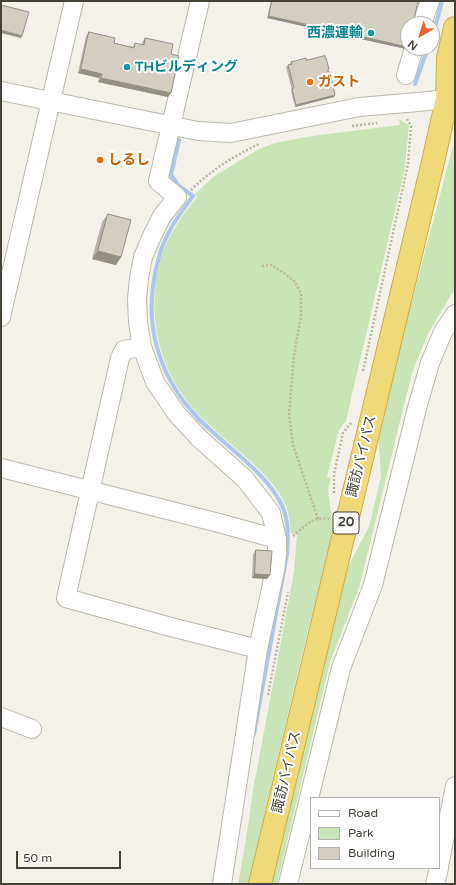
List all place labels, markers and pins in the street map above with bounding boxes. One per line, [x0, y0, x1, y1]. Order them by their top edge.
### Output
place label: 西濃運輸 [307, 25, 363, 41]
marker: 西濃運輸 [366, 28, 376, 38]
place label: THビルディング [135, 59, 238, 75]
marker: THビルディング [122, 62, 132, 72]
place label: ガスト [318, 74, 360, 90]
marker: ガスト [305, 77, 315, 87]
place label: しるし [108, 152, 150, 168]
marker: しるし [95, 155, 105, 165]

